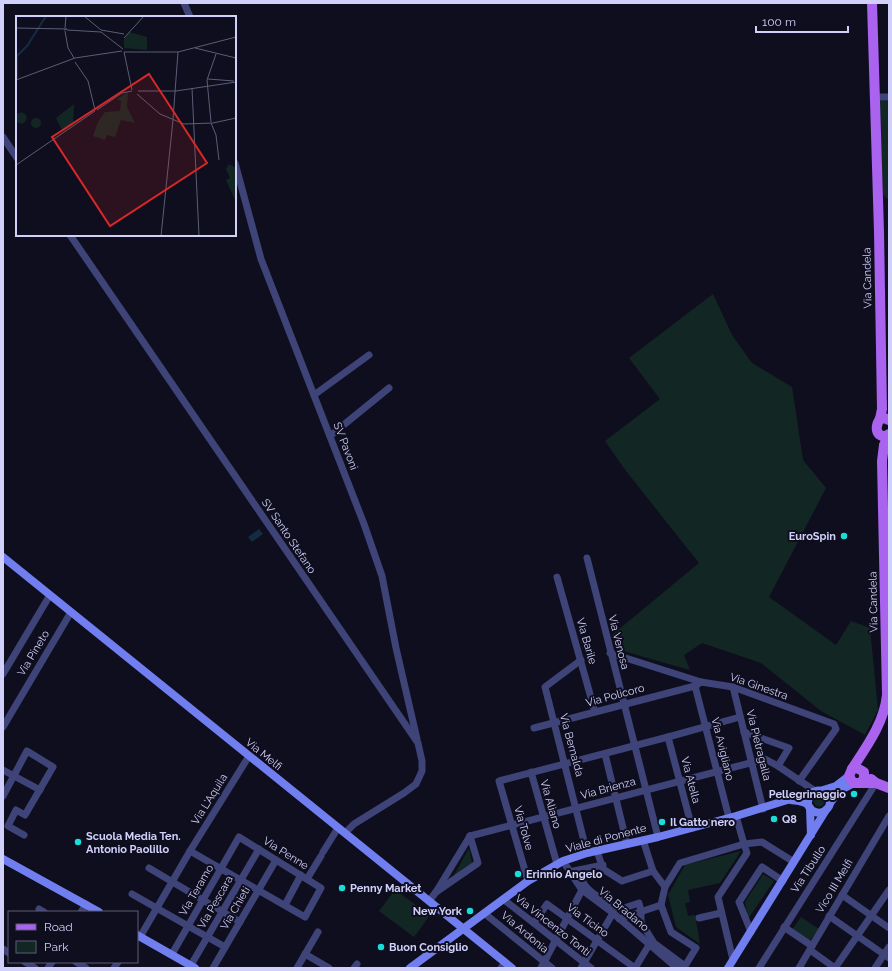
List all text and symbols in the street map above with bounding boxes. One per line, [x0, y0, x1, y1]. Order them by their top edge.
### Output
scale bar [756, 8, 848, 34]
text: 100 m [762, 15, 796, 29]
inset map [16, 16, 236, 236]
street label: Via Candela [860, 247, 875, 309]
street label: SV Pavoni [331, 421, 361, 472]
street label: SV Santo Stefano [259, 496, 319, 577]
place label: EuroSpin [789, 530, 836, 543]
marker: EuroSpin [839, 531, 849, 541]
street label: Via Candela [866, 571, 881, 633]
street label: Via Venosa [605, 614, 632, 671]
street label: Via Barile [574, 616, 599, 666]
street label: Via Pineto [15, 628, 52, 678]
street label: Via Ginestra [728, 670, 790, 702]
street label: Via Policoro [584, 681, 646, 710]
street label: Via Pietragalla [743, 708, 774, 782]
street label: Via Bernalda [557, 712, 586, 778]
street label: Via Avigliano [708, 716, 737, 783]
street label: Via Melfi [243, 736, 285, 773]
street label: Via Atella [678, 755, 703, 805]
street label: Via L'Aquila [189, 771, 230, 827]
street label: Via Brienza [579, 775, 637, 802]
street label: Via Aliano [537, 778, 564, 830]
place label: Pellegrinaggio [769, 788, 846, 801]
marker: Pellegrinaggio [849, 789, 859, 799]
street label: Via Tolve [511, 805, 536, 852]
place label: Q8 [782, 813, 797, 826]
marker: Q8 [769, 814, 779, 824]
place label: Il Gatto nero [670, 816, 735, 829]
marker: Il Gatto nero [657, 817, 667, 827]
street label: Viale di Ponente [564, 821, 648, 855]
place label: Scuola Media Ten. Antonio Paolillo [86, 830, 181, 856]
street label: Via Penne [261, 834, 311, 873]
marker: Scuola Media Ten. Antonio Paolillo [73, 837, 83, 847]
street label: Via Tibullo [788, 843, 829, 895]
street label: Vico III Melfi [813, 857, 856, 916]
street label: Via Teramo [177, 862, 216, 918]
place label: Erinnio Angelo [526, 868, 603, 881]
marker: Erinnio Angelo [513, 869, 523, 879]
street label: Via Pescara [195, 873, 236, 931]
place label: Penny Market [350, 882, 422, 895]
marker: Penny Market [337, 883, 347, 893]
street label: Via Chieti [218, 884, 253, 932]
street label: Via Bradano [596, 885, 652, 934]
street label: Via Vincenzo Tonti [512, 892, 593, 959]
street label: Via Ticino [564, 901, 612, 940]
place label: New York [413, 905, 463, 918]
marker: New York [465, 906, 475, 916]
street label: Via Ardonia [498, 909, 551, 956]
legend [8, 911, 138, 963]
text: Road [44, 920, 73, 934]
text: Park [44, 940, 69, 954]
place label: Buon Consiglio [389, 941, 469, 954]
marker: Buon Consiglio [376, 942, 386, 952]

